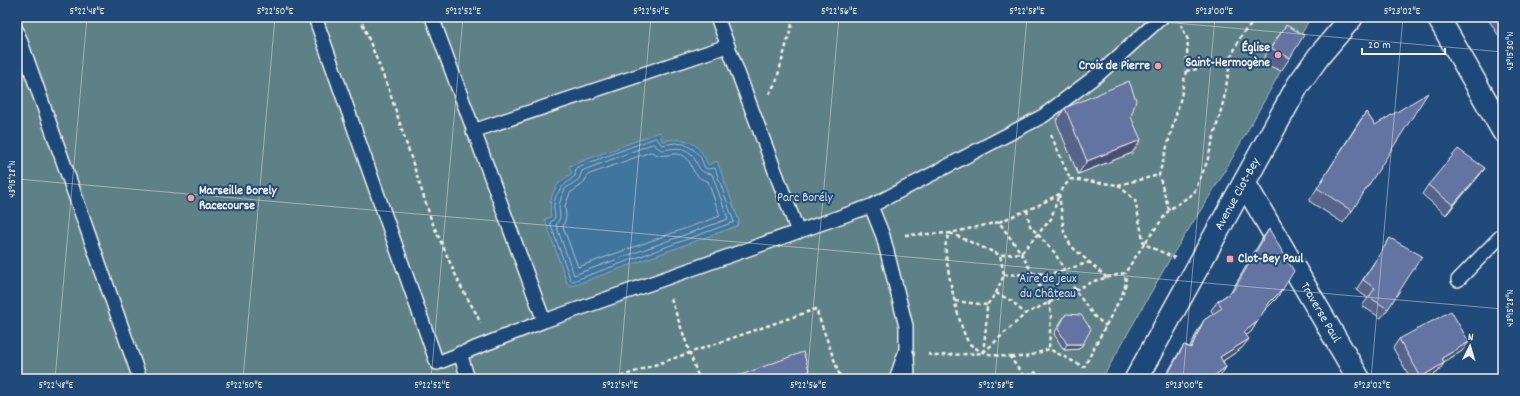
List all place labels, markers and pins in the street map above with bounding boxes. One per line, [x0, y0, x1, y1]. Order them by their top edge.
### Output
place label: Église Saint-Hermogène [1186, 39, 1270, 73]
marker: Église Saint-Hermogène [1273, 50, 1283, 60]
place label: Croix de Pierre [1079, 57, 1150, 76]
marker: Croix de Pierre [1153, 61, 1163, 71]
place label: Marseille Borely Racecourse [199, 182, 278, 216]
marker: Marseille Borely Racecourse [186, 193, 196, 203]
place label: Clot-Bey Paul [1238, 250, 1304, 269]
marker: Clot-Bey Paul [1225, 254, 1235, 264]

